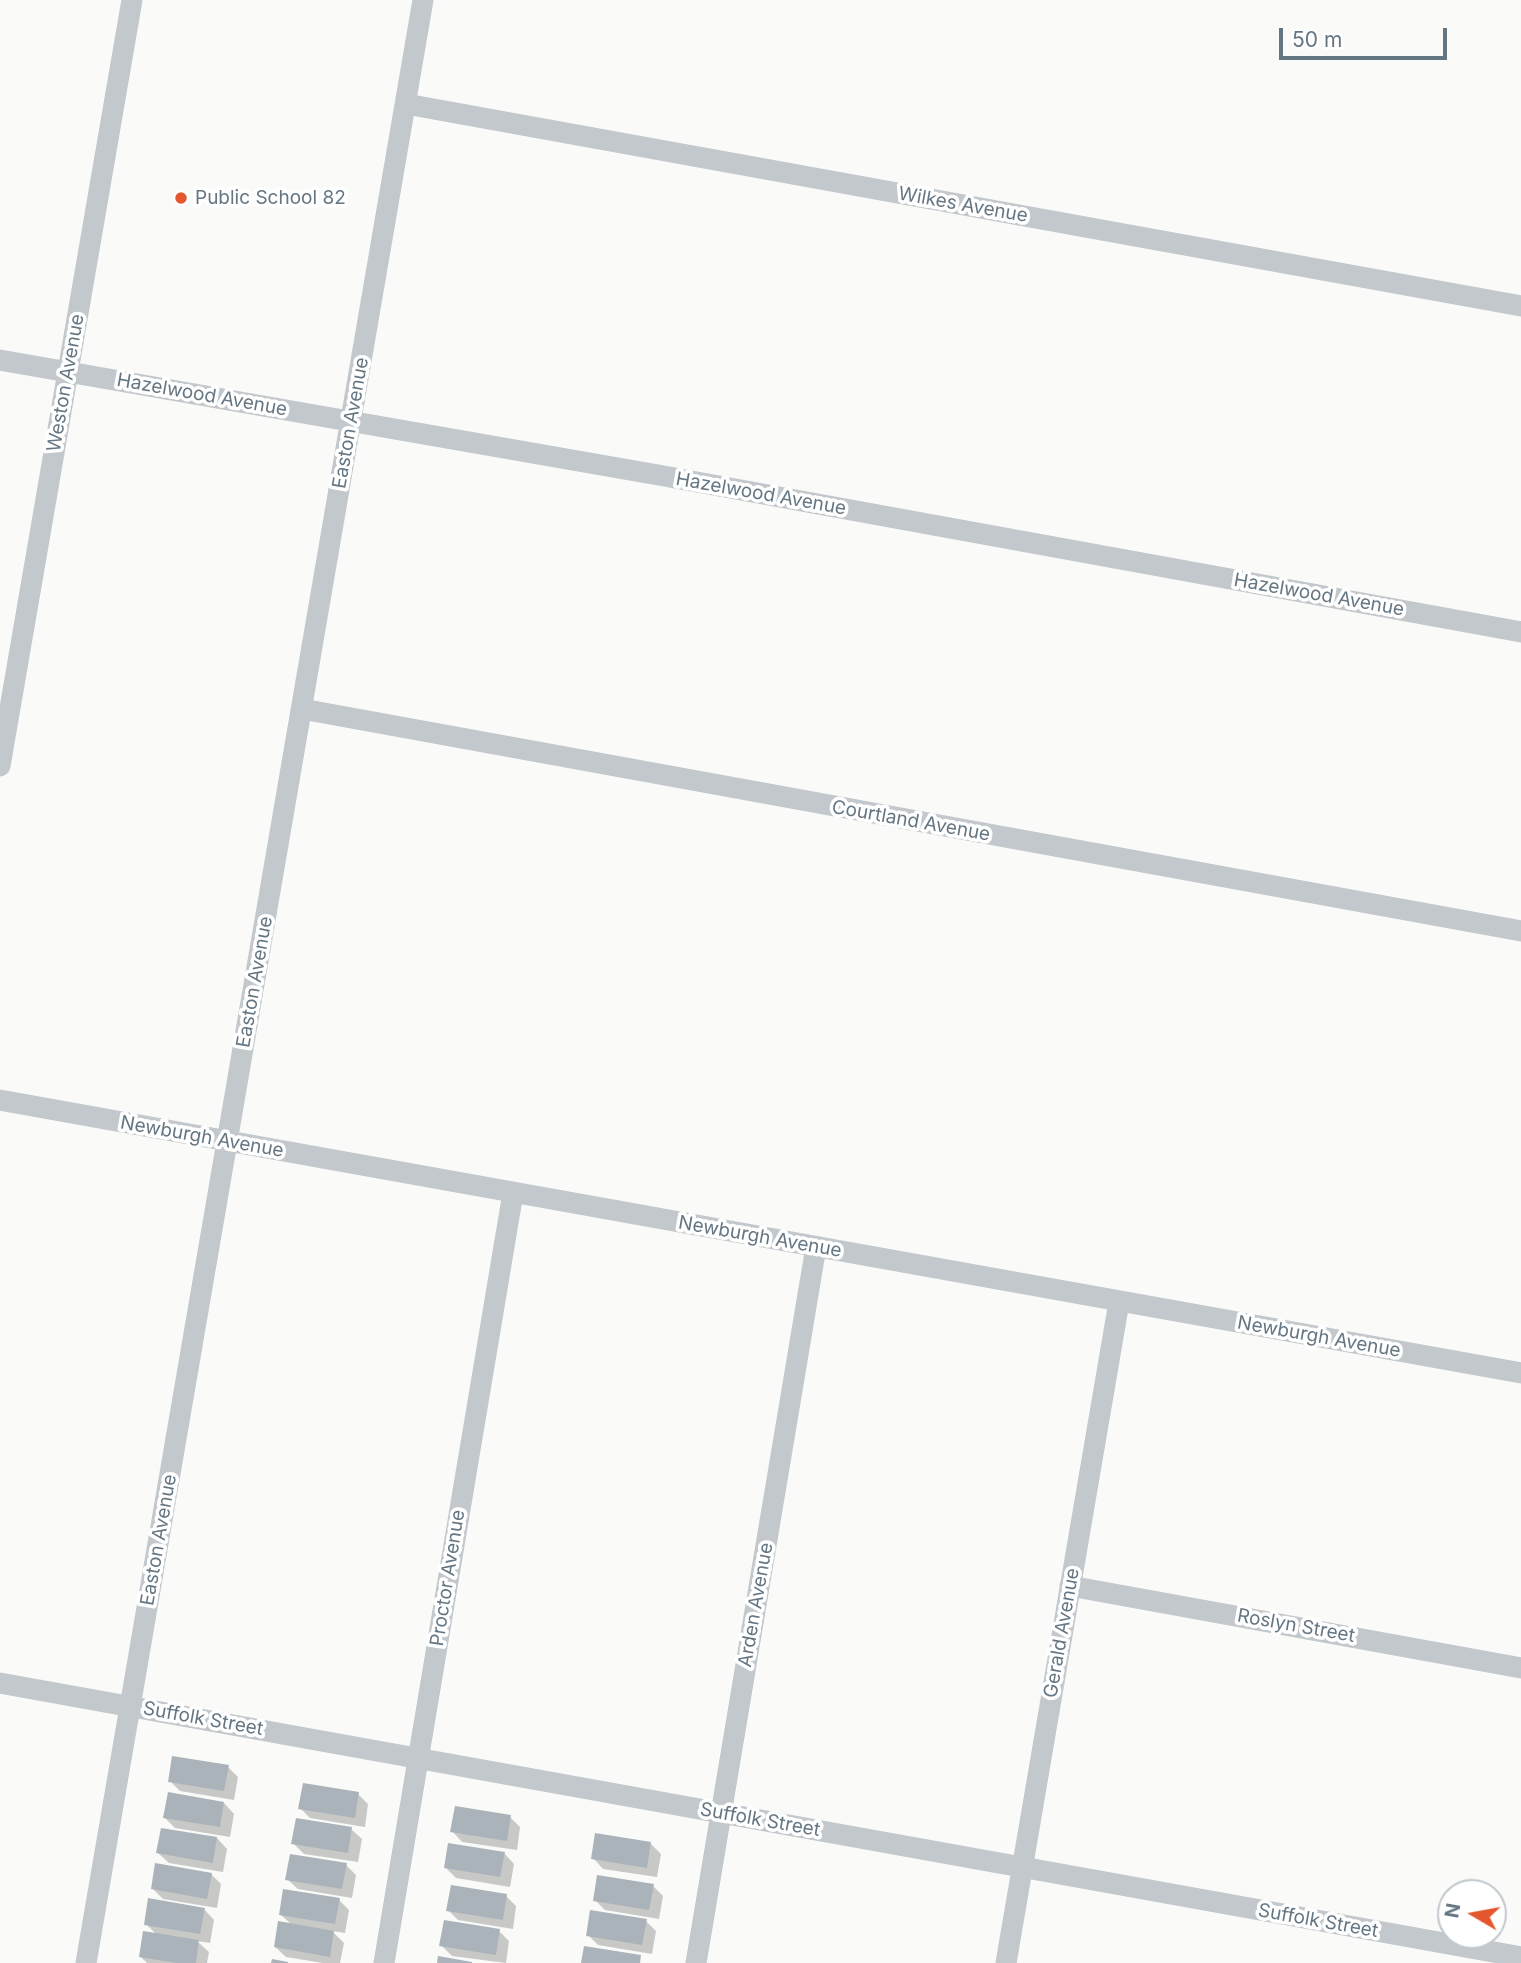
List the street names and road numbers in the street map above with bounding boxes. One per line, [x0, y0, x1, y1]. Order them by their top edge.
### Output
street label: Wilkes Avenue [896, 182, 1030, 228]
street label: Weston Avenue [43, 312, 89, 454]
street label: Easton Avenue [328, 356, 374, 490]
street label: Hazelwood Avenue [115, 369, 289, 421]
street label: Hazelwood Avenue [674, 468, 848, 520]
street label: Hazelwood Avenue [1232, 569, 1406, 621]
street label: Courtland Avenue [830, 796, 992, 846]
street label: Easton Avenue [232, 915, 278, 1049]
street label: Newburgh Avenue [119, 1111, 285, 1163]
street label: Newburgh Avenue [677, 1211, 843, 1263]
street label: Newburgh Avenue [1236, 1311, 1402, 1363]
street label: Easton Avenue [136, 1473, 182, 1607]
street label: Proctor Avenue [426, 1508, 470, 1648]
street label: Arden Avenue [734, 1541, 778, 1669]
street label: Gerald Avenue [1039, 1566, 1085, 1700]
street label: Roslyn Street [1235, 1604, 1357, 1648]
street label: Suffolk Street [141, 1697, 265, 1741]
street label: Suffolk Street [698, 1798, 822, 1842]
street label: Suffolk Street [1256, 1899, 1380, 1943]

